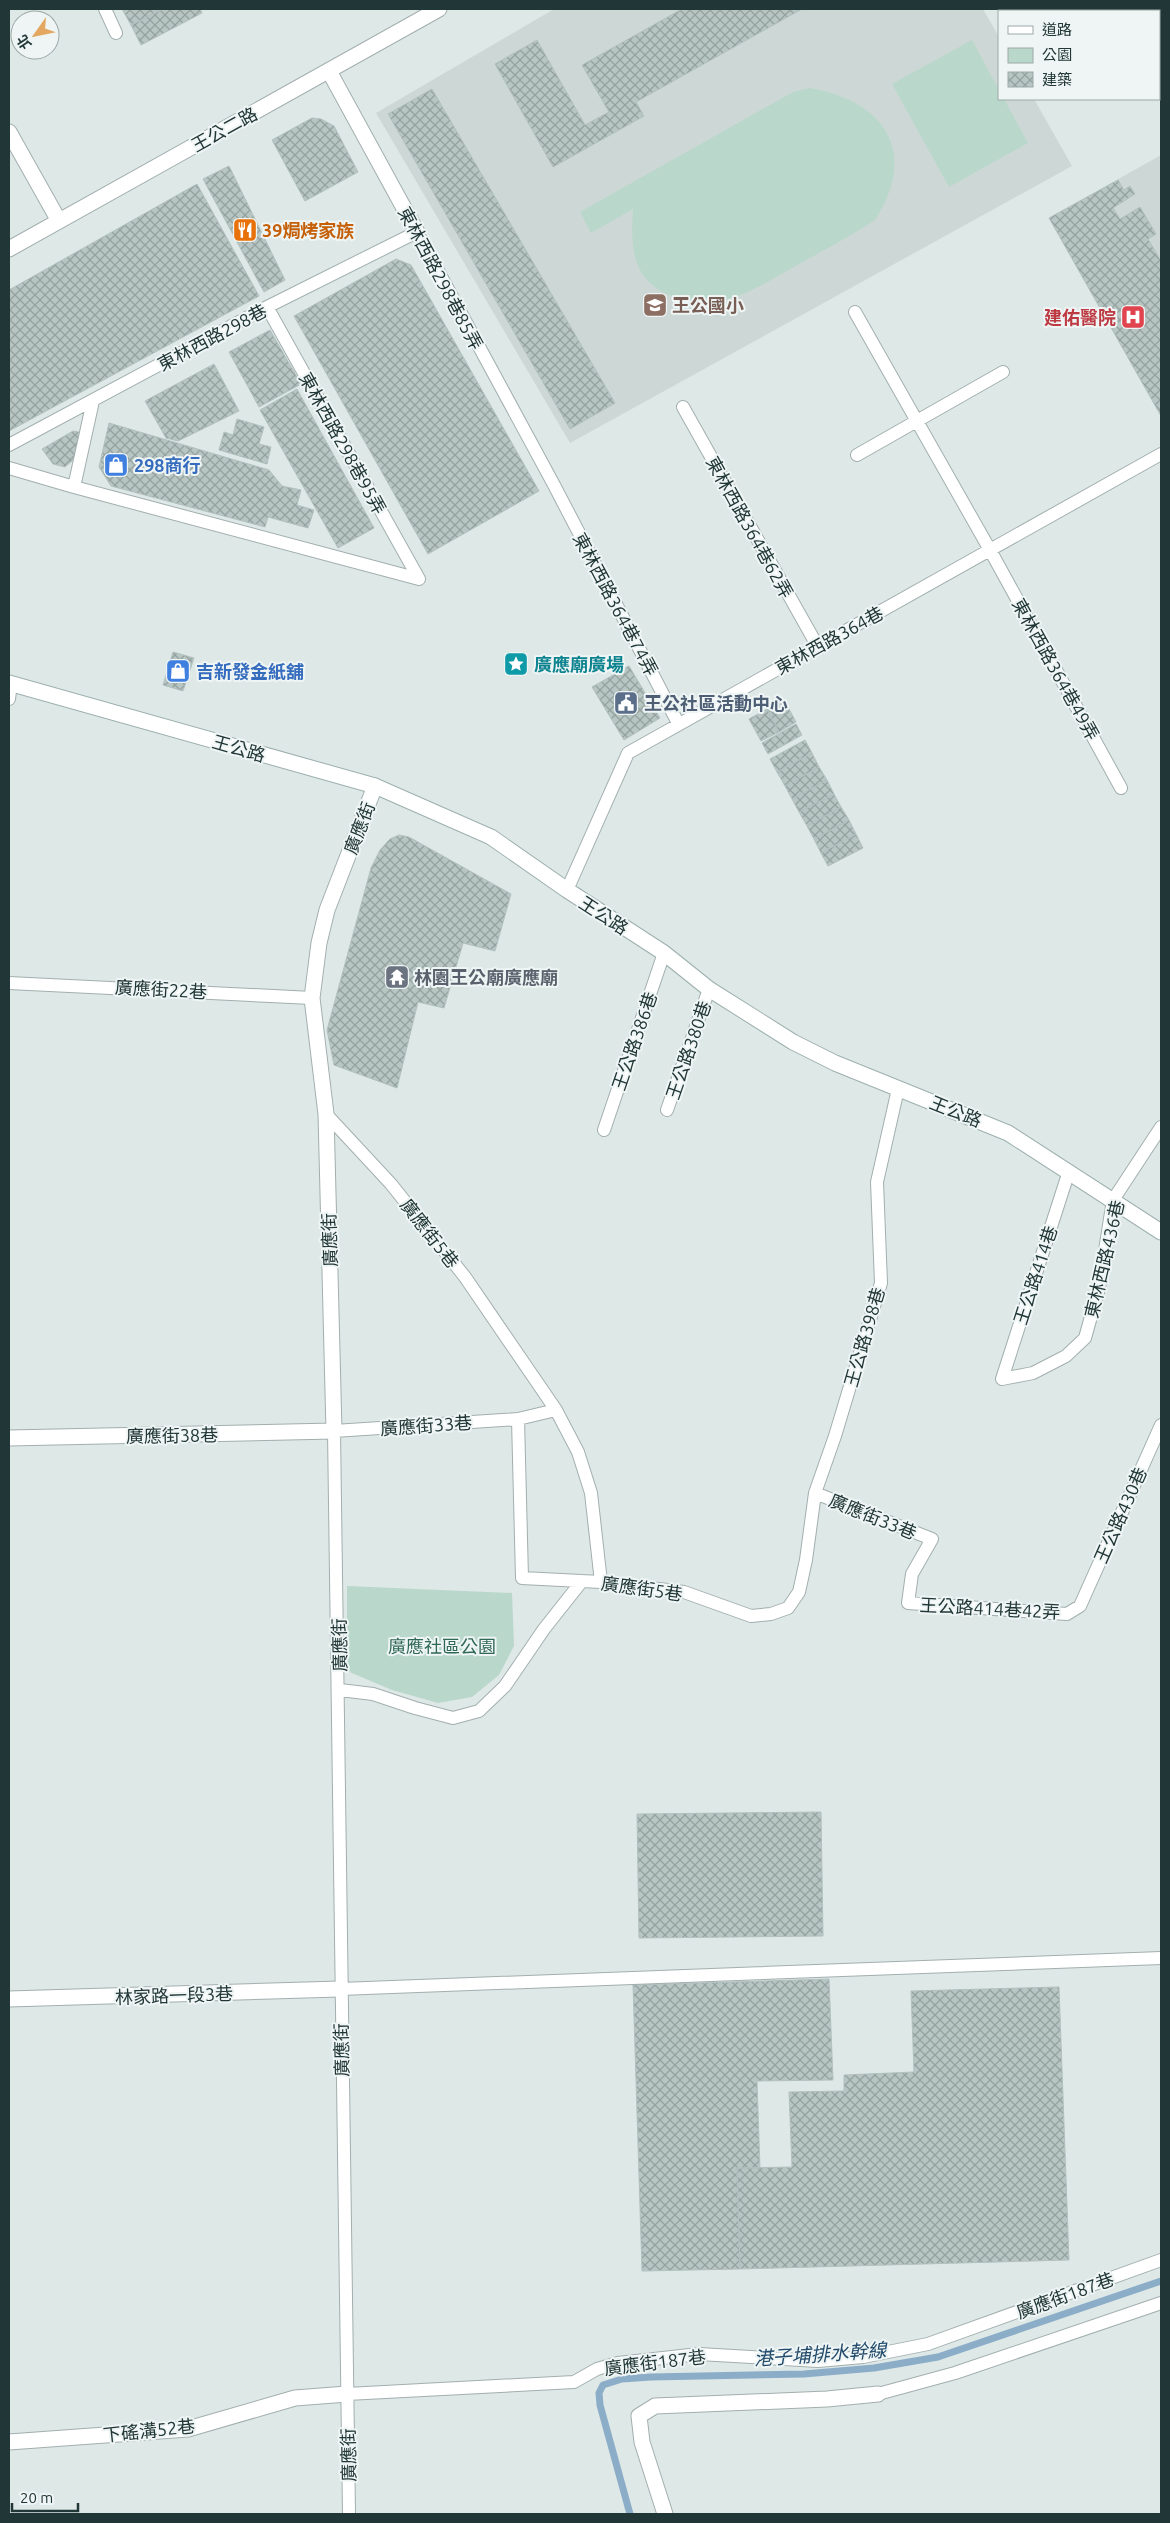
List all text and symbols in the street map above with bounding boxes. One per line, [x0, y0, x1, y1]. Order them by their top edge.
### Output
north arrow [10, 10, 60, 60]
legend [998, 10, 1160, 100]
text: 道路 [1042, 21, 1072, 38]
text: 北 [14, 32, 35, 52]
text: 公園 [1042, 46, 1072, 63]
text: 建築 [1042, 71, 1072, 88]
street label: 王公二路 [188, 103, 260, 155]
street label: 東林西路298巷85弄 [395, 203, 487, 353]
restaurant icon: 39焗烤家族 [232, 217, 258, 243]
place label: 39焗烤家族 [262, 220, 354, 240]
school or university icon: 王公國小 [642, 292, 668, 318]
place label: 王公國小 [672, 295, 744, 315]
street label: 東林西路298巷 [154, 300, 270, 374]
hospital icon: 建佑醫院 [1120, 304, 1146, 330]
place label: 建佑醫院 [1044, 307, 1116, 327]
street label: 東林西路298巷95弄 [296, 369, 390, 517]
shop icon: 298商行 [103, 452, 129, 478]
street label: 東林西路364巷62弄 [703, 453, 797, 601]
place label: 298商行 [134, 455, 200, 475]
street label: 東林西路364巷74弄 [570, 529, 662, 679]
street label: 東林西路364巷49弄 [1009, 595, 1103, 743]
street label: 東林西路364巷 [771, 602, 887, 678]
place icon: 廣應廟廣場 [503, 651, 529, 677]
place label: 廣應廟廣場 [534, 654, 624, 674]
shop icon: 吉新發金紙舖 [165, 658, 191, 684]
place label: 吉新發金紙舖 [196, 661, 304, 681]
public building icon: 王公社區活動中心 [613, 690, 639, 716]
place label: 王公社區活動中心 [644, 693, 788, 713]
street label: 王公路 [210, 731, 268, 765]
street label: 廣應街 [340, 799, 378, 857]
street label: 王公路 [576, 892, 632, 938]
temple icon: 林園王公廟廣應廟 [384, 964, 410, 990]
place label: 林園王公廟廣應廟 [414, 967, 558, 987]
street label: 廣應街22巷 [114, 977, 208, 1001]
street label: 王公路386巷 [608, 989, 660, 1093]
street label: 王公路380巷 [662, 998, 714, 1102]
street label: 王公路 [927, 1092, 985, 1130]
street label: 廣應街5巷 [397, 1194, 463, 1272]
street label: 東林西路436巷 [1081, 1198, 1127, 1320]
street label: 廣應街 [318, 1213, 340, 1267]
street label: 王公路414巷 [1010, 1223, 1060, 1327]
street label: 王公路398巷 [840, 1285, 888, 1389]
street label: 廣應街33巷 [379, 1412, 473, 1438]
street label: 廣應街38巷 [126, 1424, 218, 1446]
street label: 王公路430巷 [1090, 1464, 1150, 1566]
street label: 廣應街33巷 [826, 1489, 920, 1543]
street label: 廣應街5巷 [600, 1572, 684, 1604]
street label: 王公路414巷42弄 [919, 1594, 1061, 1622]
street label: 廣應街 [329, 1618, 349, 1672]
park label: 廣應社區公園 [388, 1636, 496, 1656]
street label: 林家路一段3巷 [115, 1983, 233, 2007]
street label: 廣應街 [331, 2023, 351, 2077]
street label: 廣應街187巷 [1013, 2268, 1117, 2322]
water label: 港子埔排水幹線 [753, 2338, 889, 2370]
street label: 廣應街187巷 [603, 2346, 707, 2378]
street label: 下磘溝52巷 [102, 2415, 196, 2445]
street label: 廣應街 [338, 2428, 358, 2482]
scale bar [12, 2480, 79, 2512]
text: 20 m [20, 2489, 53, 2506]

